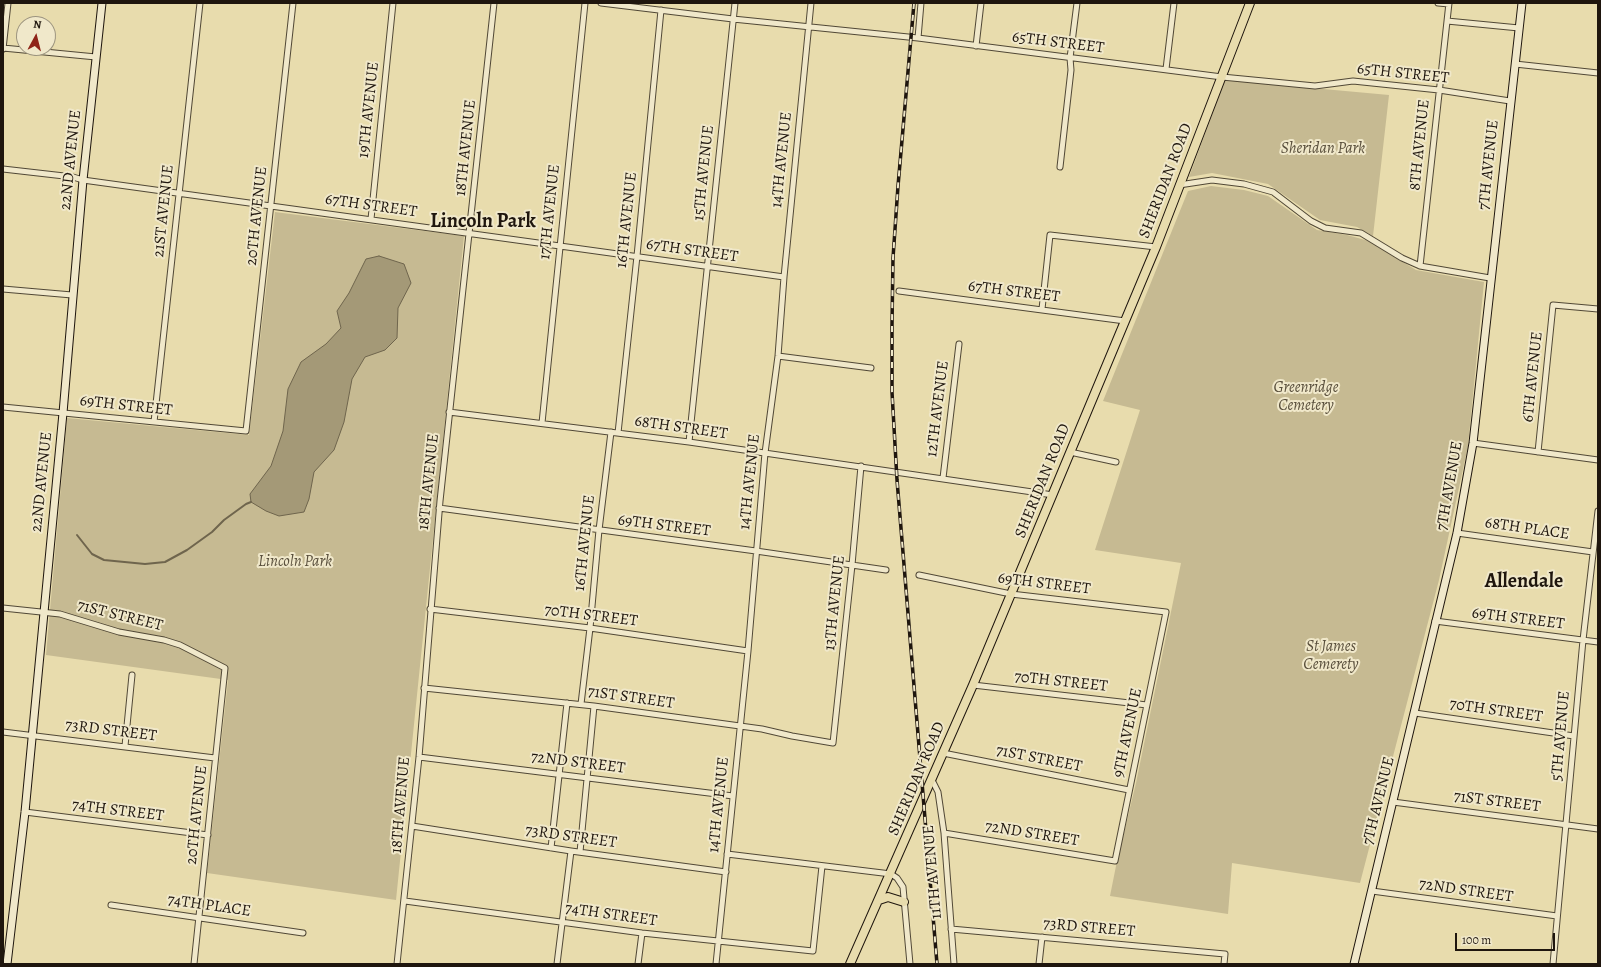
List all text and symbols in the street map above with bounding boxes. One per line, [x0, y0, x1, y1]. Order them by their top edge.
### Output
north arrow [16, 16, 56, 56]
text: N [33, 17, 42, 33]
street label: 65TH STREET [1011, 28, 1105, 58]
street label: 65TH STREET [1356, 60, 1450, 88]
street label: 19TH AVENUE [354, 61, 384, 159]
street label: 18TH AVENUE [451, 99, 481, 197]
street label: 8TH AVENUE [1406, 99, 1434, 191]
street label: 22ND AVENUE [56, 109, 86, 211]
street label: 14TH AVENUE [767, 111, 797, 209]
street label: 7TH AVENUE [1475, 119, 1503, 211]
street label: SHERIDAN ROAD [1135, 121, 1197, 241]
street label: 15TH AVENUE [689, 124, 719, 222]
park label: Sheridan Park [1281, 139, 1365, 159]
street label: 17TH AVENUE [535, 163, 565, 261]
street label: 21ST AVENUE [150, 164, 178, 258]
street label: 20TH AVENUE [242, 165, 272, 267]
street label: 16TH AVENUE [612, 171, 642, 269]
street label: 67TH STREET [324, 190, 418, 222]
district label: Lincoln Park [430, 210, 536, 234]
street label: 67TH STREET [645, 235, 739, 267]
street label: 67TH STREET [967, 277, 1061, 307]
street label: 6TH AVENUE [1519, 331, 1547, 423]
street label: 12TH AVENUE [923, 360, 953, 458]
park label: Greenridge Cemetery [1274, 378, 1338, 416]
street label: 69TH STREET [79, 392, 173, 420]
street label: 68TH STREET [633, 412, 729, 444]
street label: SHERIDAN ROAD [1011, 421, 1075, 541]
street label: 22ND AVENUE [27, 431, 57, 533]
street label: 18TH AVENUE [414, 433, 444, 531]
street label: 14TH AVENUE [735, 433, 765, 531]
street label: 7TH AVENUE [1433, 440, 1467, 532]
street label: 16TH AVENUE [570, 494, 600, 592]
street label: 69TH STREET [617, 511, 711, 541]
street label: 68TH PLACE [1484, 514, 1570, 544]
park label: Lincoln Park [258, 552, 332, 572]
street label: 13TH AVENUE [820, 554, 850, 652]
street label: 69TH STREET [997, 569, 1091, 599]
district label: Allendale [1485, 570, 1563, 594]
street label: 71ST STREET [75, 596, 165, 636]
street label: 70TH STREET [543, 601, 639, 631]
street label: 69TH STREET [1471, 604, 1565, 634]
park label: St James Cemerety [1303, 637, 1359, 675]
street label: 70TH STREET [1013, 668, 1109, 696]
street label: 71ST STREET [586, 682, 676, 714]
street label: 9TH AVENUE [1109, 687, 1147, 779]
street label: 5TH AVENUE [1547, 690, 1575, 782]
street label: 70TH STREET [1448, 695, 1544, 727]
street label: 73RD STREET [64, 716, 158, 746]
street label: SHERIDAN ROAD [884, 719, 950, 839]
street label: 71ST STREET [994, 741, 1084, 777]
street label: 72ND STREET [530, 748, 626, 778]
street label: 7TH AVENUE [1359, 755, 1399, 847]
street label: 18TH AVENUE [387, 756, 415, 854]
street label: 14TH AVENUE [704, 756, 734, 854]
street label: 20TH AVENUE [182, 764, 212, 866]
street label: 71ST STREET [1453, 787, 1541, 817]
street label: 74TH STREET [71, 796, 165, 826]
street label: 72ND STREET [984, 817, 1080, 851]
street label: 73RD STREET [524, 821, 618, 853]
street label: 11TH AVENUE [919, 824, 947, 920]
street label: 72ND STREET [1418, 875, 1514, 907]
street label: 74TH PLACE [166, 891, 252, 921]
street label: 74TH STREET [564, 899, 658, 931]
street label: 73RD STREET [1042, 914, 1136, 942]
scale bar [1457, 925, 1557, 951]
text: 100 m [1462, 932, 1491, 948]

